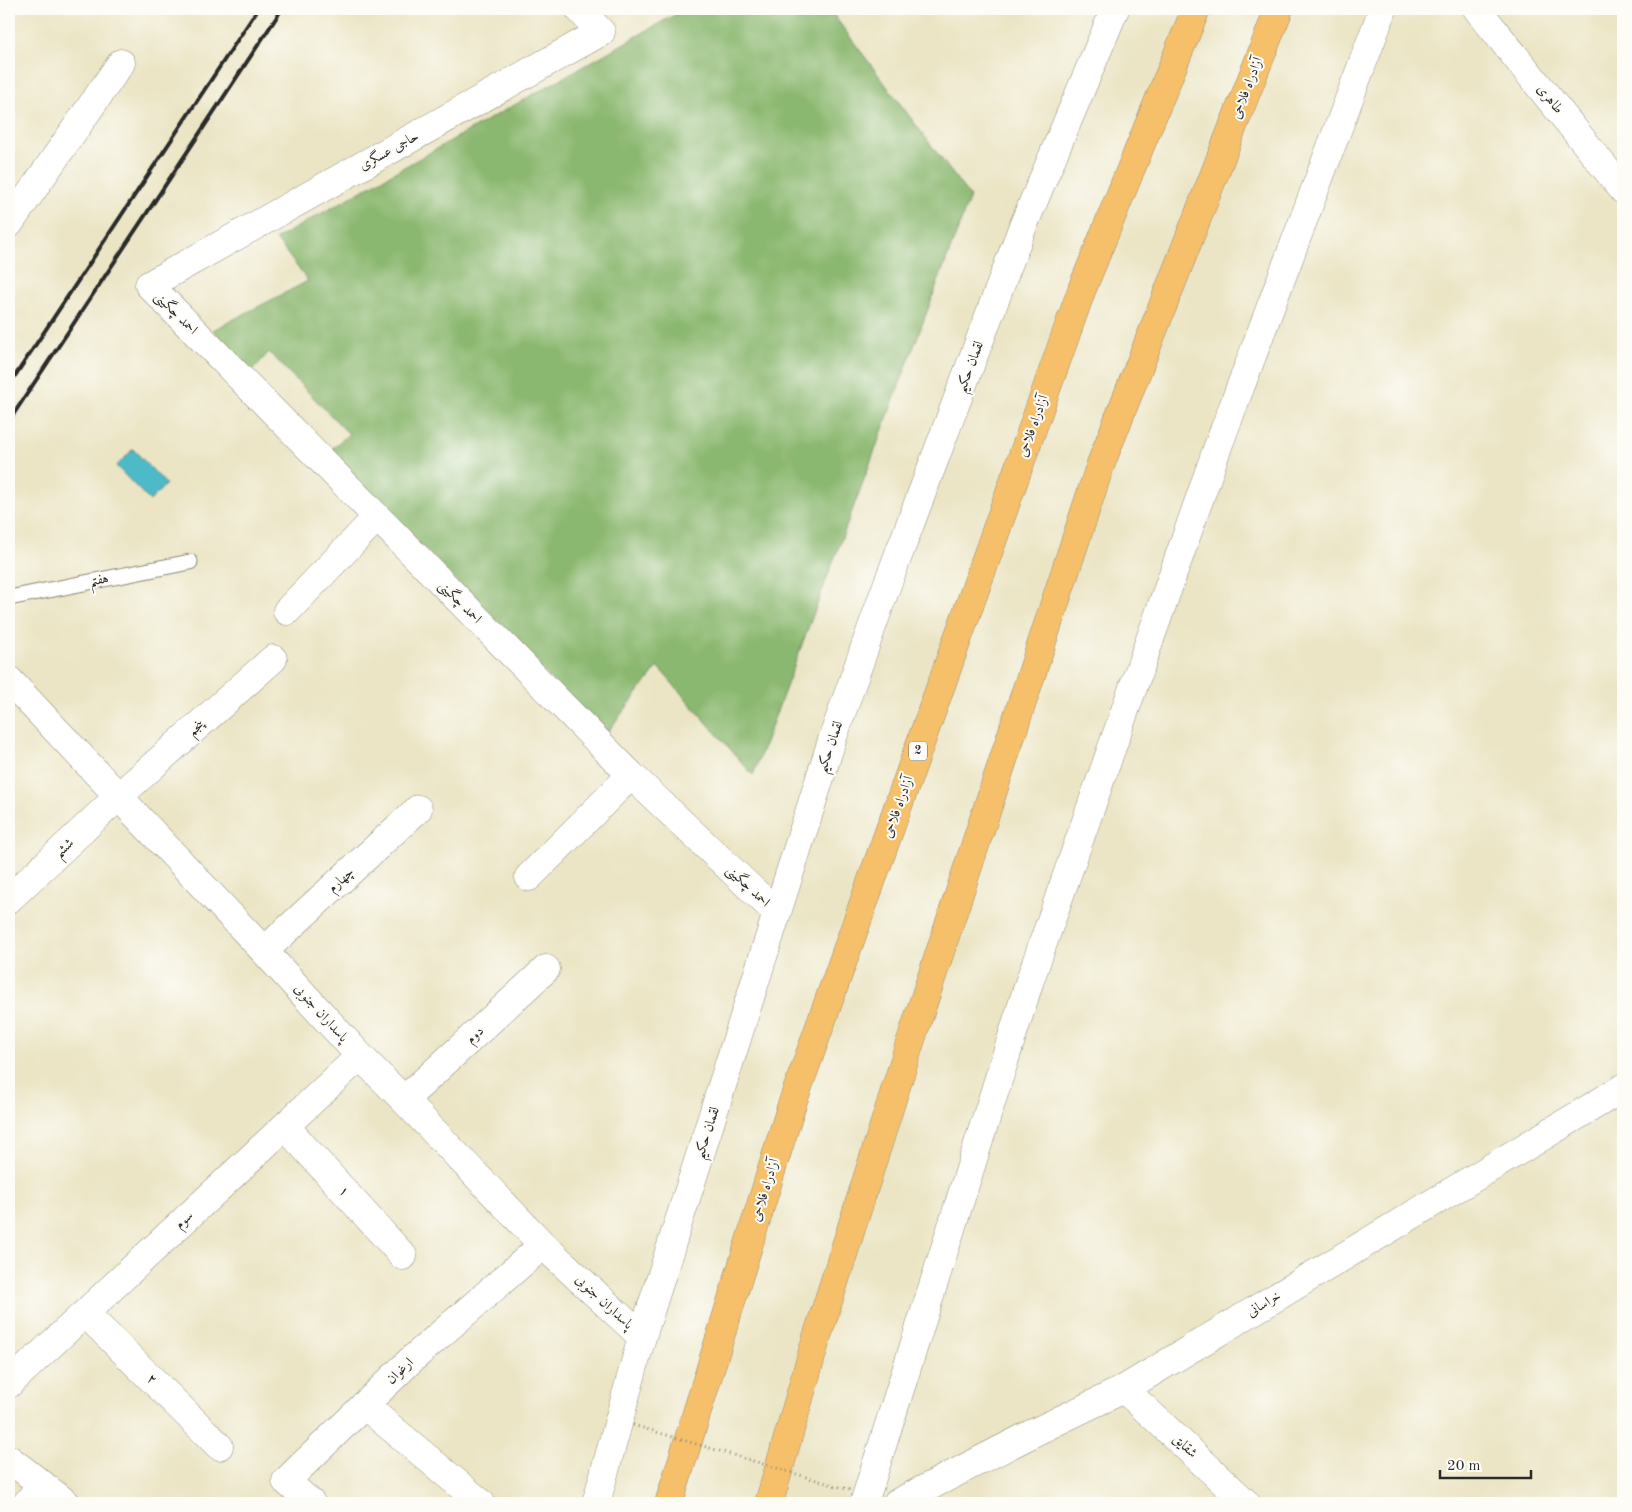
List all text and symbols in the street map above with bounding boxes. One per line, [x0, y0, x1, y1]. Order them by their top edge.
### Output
street label: آزادراه فلاحی [1227, 53, 1267, 121]
street label: طاهری [1533, 82, 1566, 117]
street label: حاجی عسگری [356, 127, 422, 175]
street label: احمد چگینی [151, 287, 202, 338]
street label: لقمان حکیم [953, 339, 992, 397]
street label: آزادراه فلاحی [1013, 391, 1052, 459]
street label: هفتم [88, 571, 111, 595]
street label: احمد چگینی [435, 576, 486, 627]
street label: پنجم [185, 716, 212, 743]
street label: لقمان حکیم [814, 719, 851, 777]
road number: 2 [909, 741, 927, 760]
street label: آزادراه فلاحی [878, 772, 917, 840]
street label: ششم [51, 836, 81, 865]
street label: احمد چگینی [722, 860, 775, 911]
street label: چهارم [325, 865, 360, 899]
street label: پاسداران جنوبی [289, 981, 351, 1048]
street label: دوم [464, 1024, 490, 1050]
street label: لقمان حکیم [691, 1105, 728, 1163]
street label: آزادراه فلاحی [747, 1155, 783, 1223]
street label: ۱ [336, 1183, 352, 1199]
street label: سوم [172, 1208, 199, 1235]
street label: پاسداران جنوبی [571, 1272, 636, 1335]
street label: خراسانی [1245, 1289, 1284, 1320]
street label: ارغوان [384, 1355, 417, 1388]
street label: ۲ [144, 1371, 160, 1387]
street label: شقایق [1169, 1431, 1200, 1461]
scale bar [1440, 1447, 1531, 1479]
text: 20 m [1447, 1459, 1481, 1474]

